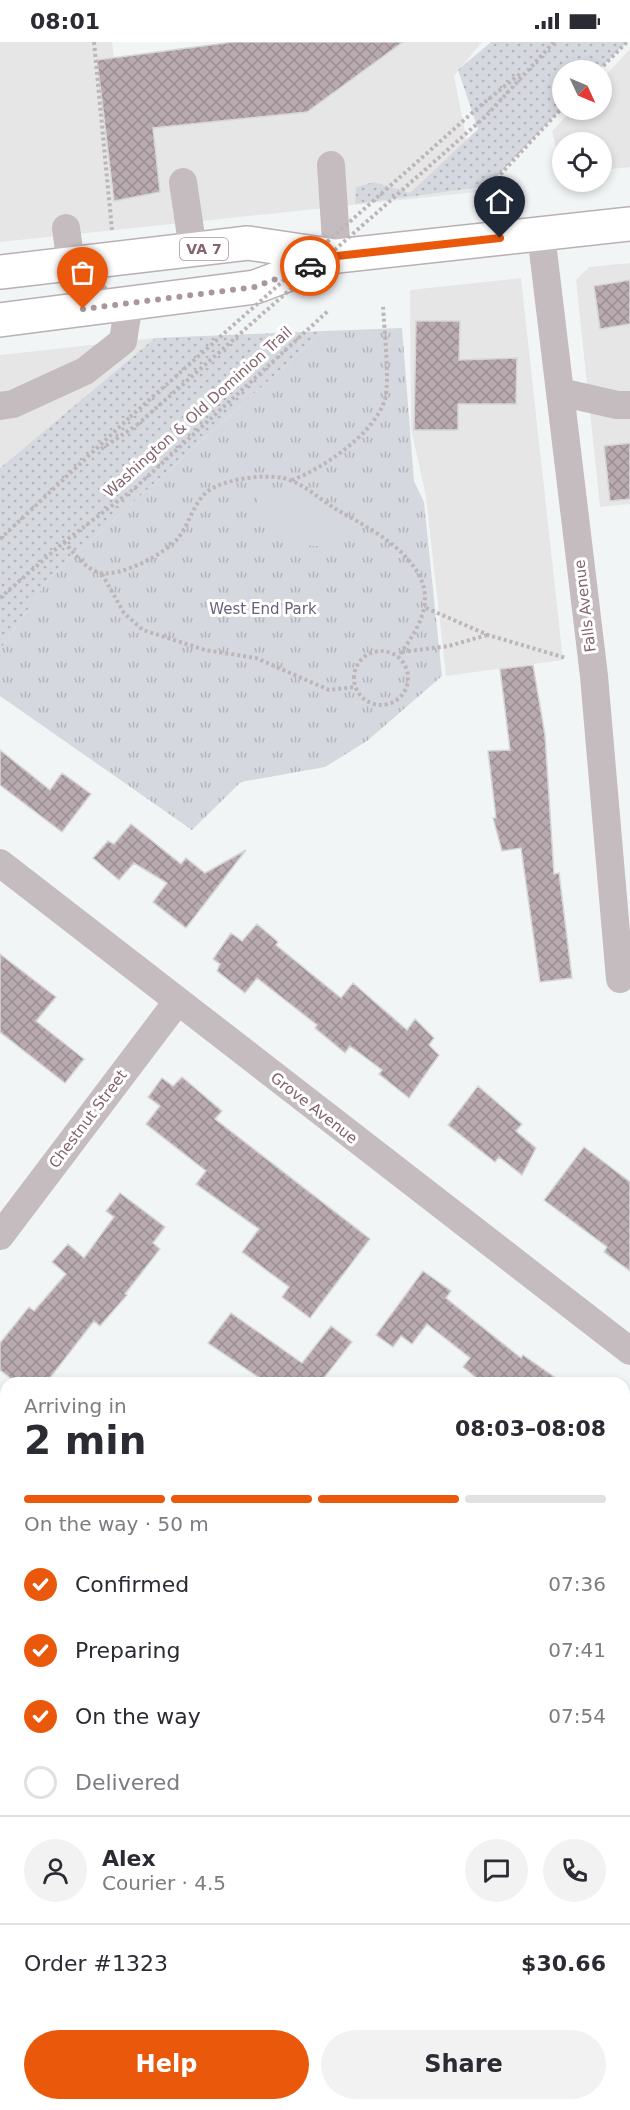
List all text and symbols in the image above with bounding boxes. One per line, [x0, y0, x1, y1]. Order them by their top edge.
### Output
text: 08:01 [30, 9, 100, 34]
north arrow [552, 60, 612, 120]
map controls [552, 60, 612, 192]
button: locate [552, 132, 612, 192]
pin [474, 176, 525, 238]
icon: home [483, 185, 516, 218]
courier [280, 236, 340, 296]
road number: VA 7 [180, 238, 228, 260]
pin [57, 247, 108, 309]
icon: car [294, 250, 327, 283]
icon: bag [66, 256, 99, 289]
street label: Washington & Old Dominion Trail [100, 323, 296, 501]
street label: Falls Avenue [570, 559, 600, 653]
park label: West End Park [209, 600, 317, 618]
street label: Chestnut Street [45, 1066, 131, 1172]
street label: Grove Avenue [267, 1069, 361, 1147]
text: Arriving in [24, 1394, 127, 1418]
text: 08:03–08:08 [455, 1416, 606, 1441]
text: 2 min [24, 1418, 146, 1463]
text: On the way · 50 m [24, 1512, 209, 1536]
icon: check [24, 1568, 57, 1601]
text: Confirmed [75, 1572, 189, 1597]
text: 07:36 [548, 1572, 606, 1596]
icon: check [24, 1634, 57, 1667]
text: Preparing [75, 1638, 181, 1663]
text: 07:41 [548, 1638, 606, 1662]
icon: check [24, 1700, 57, 1733]
text: On the way [75, 1704, 201, 1729]
text: 07:54 [548, 1704, 606, 1728]
text: Delivered [75, 1770, 180, 1795]
button: person [24, 1839, 87, 1902]
button: chat [465, 1839, 528, 1902]
button: phone [543, 1839, 606, 1902]
text: Alex [102, 1846, 156, 1871]
text: Courier · 4.5 [102, 1871, 226, 1895]
text: Order #1323 [24, 1951, 168, 1976]
text: $30.66 [521, 1951, 606, 1976]
button: Help [24, 2030, 309, 2099]
button: Share [321, 2030, 606, 2099]

